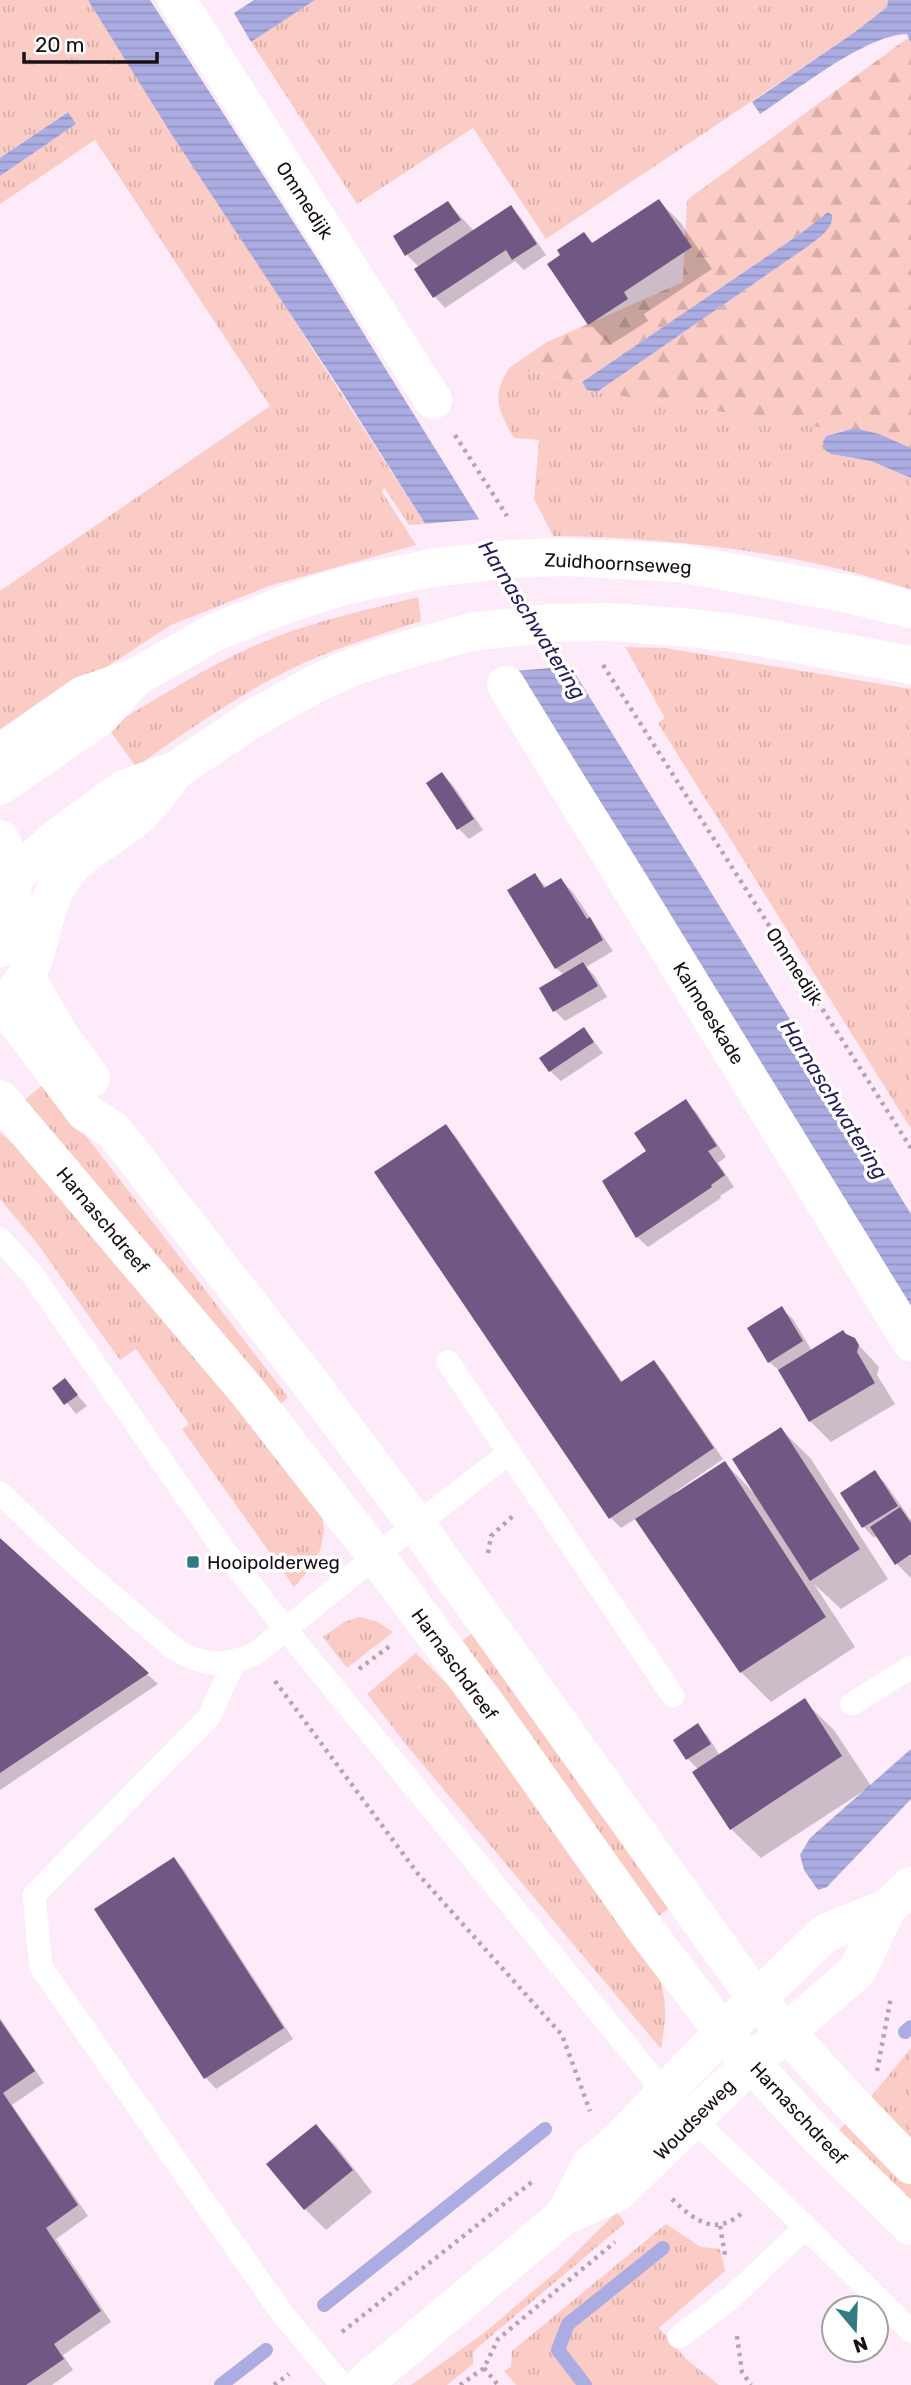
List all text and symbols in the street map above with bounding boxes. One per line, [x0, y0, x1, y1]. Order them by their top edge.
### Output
scale bar [24, 21, 158, 65]
text: 20 m [35, 32, 84, 57]
street label: Ommedijk [271, 157, 338, 244]
water label: Harnaschwatering [473, 536, 591, 704]
street label: Zuidhoornseweg [544, 548, 692, 579]
street label: Ommedijk [761, 923, 828, 1010]
street label: Kalmoeskade [668, 958, 749, 1069]
water label: Harnaschwatering [775, 1016, 893, 1184]
street label: Harnaschdreef [51, 1162, 154, 1279]
place label: Hooipolderweg [207, 1551, 340, 1574]
marker: Hooipolderweg [185, 1554, 201, 1570]
street label: Harnaschdreef [407, 1604, 503, 1725]
street label: Harnaschdreef [745, 2057, 852, 2170]
street label: Woudseweg [649, 2074, 740, 2165]
north arrow [820, 2294, 890, 2364]
text: N [850, 2332, 871, 2358]

